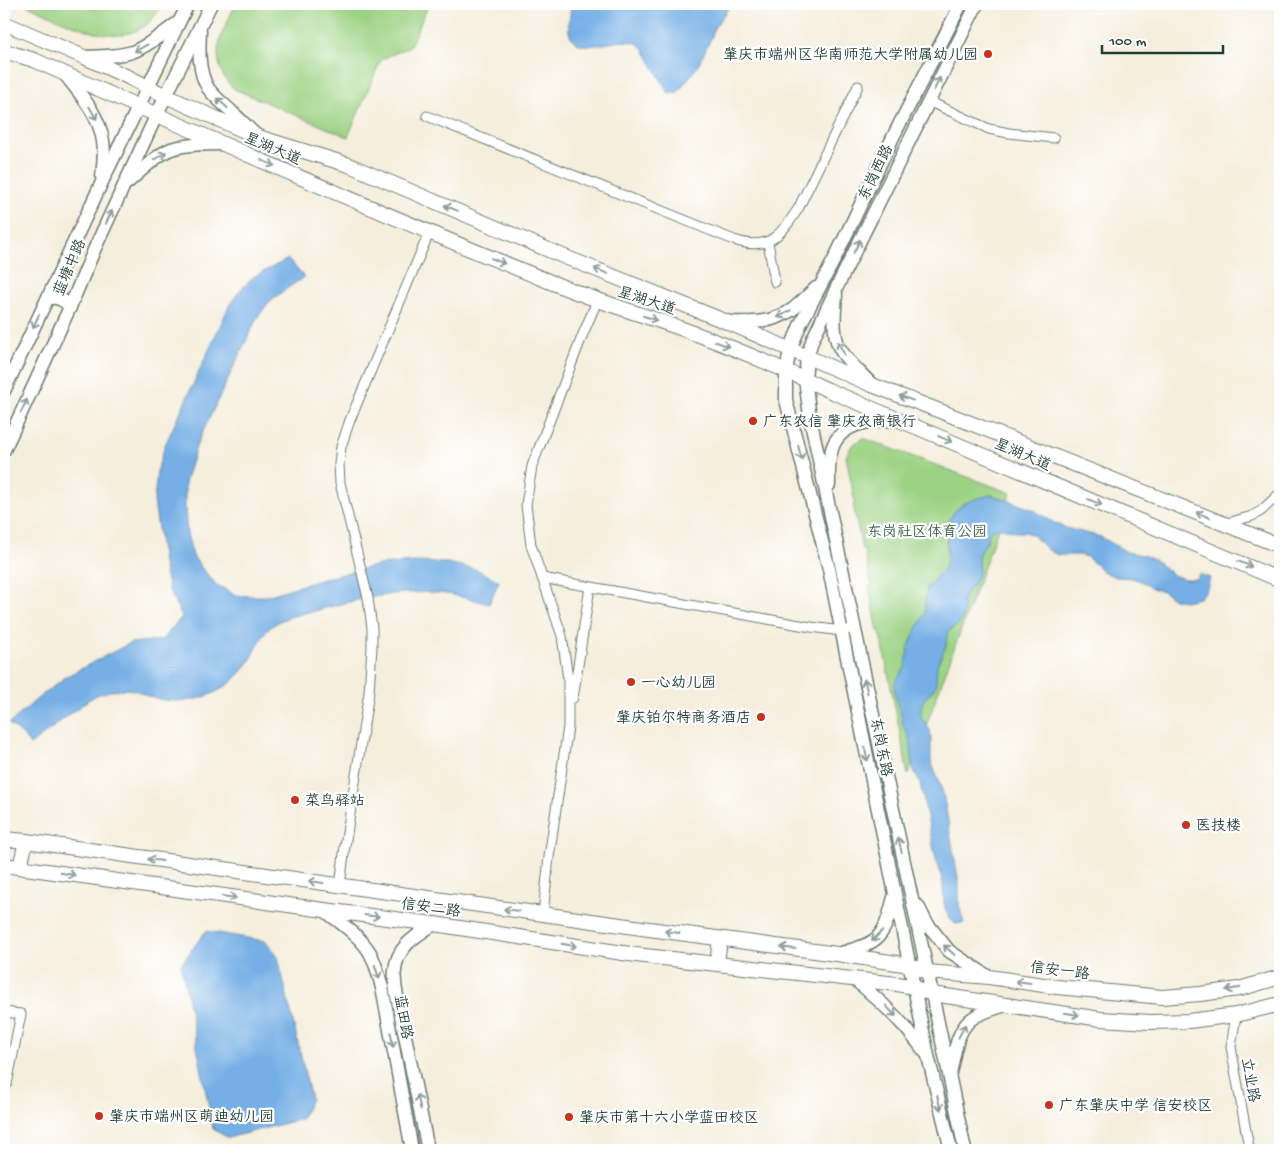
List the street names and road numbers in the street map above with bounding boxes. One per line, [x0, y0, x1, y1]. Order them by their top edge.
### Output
street label: 星湖大道 [241, 130, 303, 170]
street label: 东岗西路 [856, 142, 898, 204]
street label: 蓝塘中路 [51, 237, 91, 299]
street label: 星湖大道 [615, 284, 678, 320]
street label: 星湖大道 [991, 436, 1053, 476]
street label: 东岗东路 [865, 716, 895, 779]
street label: 信安二路 [400, 896, 462, 922]
street label: 信安一路 [1029, 959, 1091, 985]
street label: 蓝田路 [389, 994, 415, 1041]
street label: 立业路 [1236, 1057, 1262, 1104]

